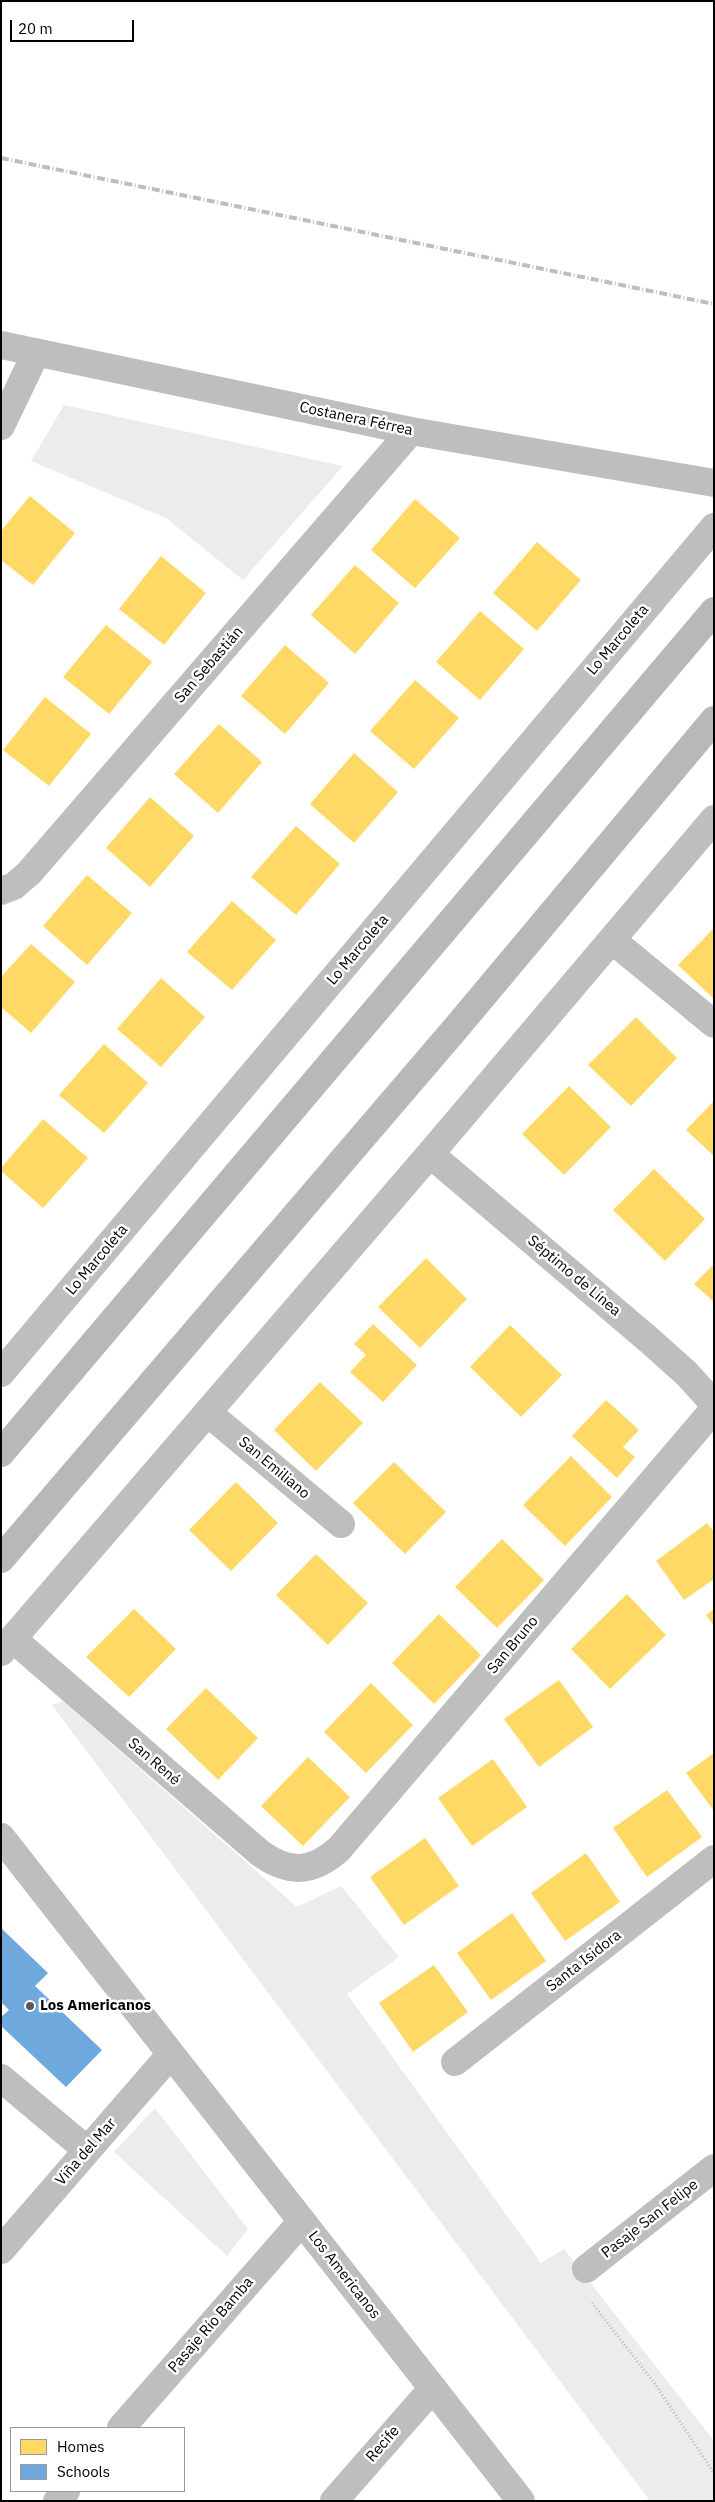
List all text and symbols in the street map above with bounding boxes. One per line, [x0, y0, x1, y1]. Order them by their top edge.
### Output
scale bar [12, 10, 136, 42]
text: 20 m [18, 19, 53, 38]
street label: Costanera Férrea [298, 398, 414, 440]
street label: Lo Marcoleta [583, 601, 653, 679]
street label: San Sebastián [171, 623, 247, 707]
street label: Lo Marcoleta [323, 911, 393, 989]
street label: Lo Marcoleta [62, 1221, 132, 1299]
street label: Séptimo de Línea [524, 1232, 624, 1320]
street label: San Emiliano [235, 1433, 313, 1503]
street label: San Bruno [484, 1613, 542, 1677]
street label: San René [124, 1734, 184, 1790]
street label: Santa Isidora [543, 1926, 625, 1996]
place label: Los Americanos [40, 1997, 151, 2015]
marker: Los Americanos [24, 2000, 36, 2012]
street label: Viña del Mar [52, 2115, 120, 2189]
street label: Pasaje San Felipe [598, 2176, 702, 2262]
street label: Los Americanos [304, 2227, 384, 2323]
street label: Pasaje Río Bamba [165, 2274, 257, 2376]
street label: Recife [362, 2422, 404, 2466]
legend [10, 2427, 185, 2492]
text: Homes [57, 2437, 105, 2456]
text: Schools [57, 2462, 110, 2481]

